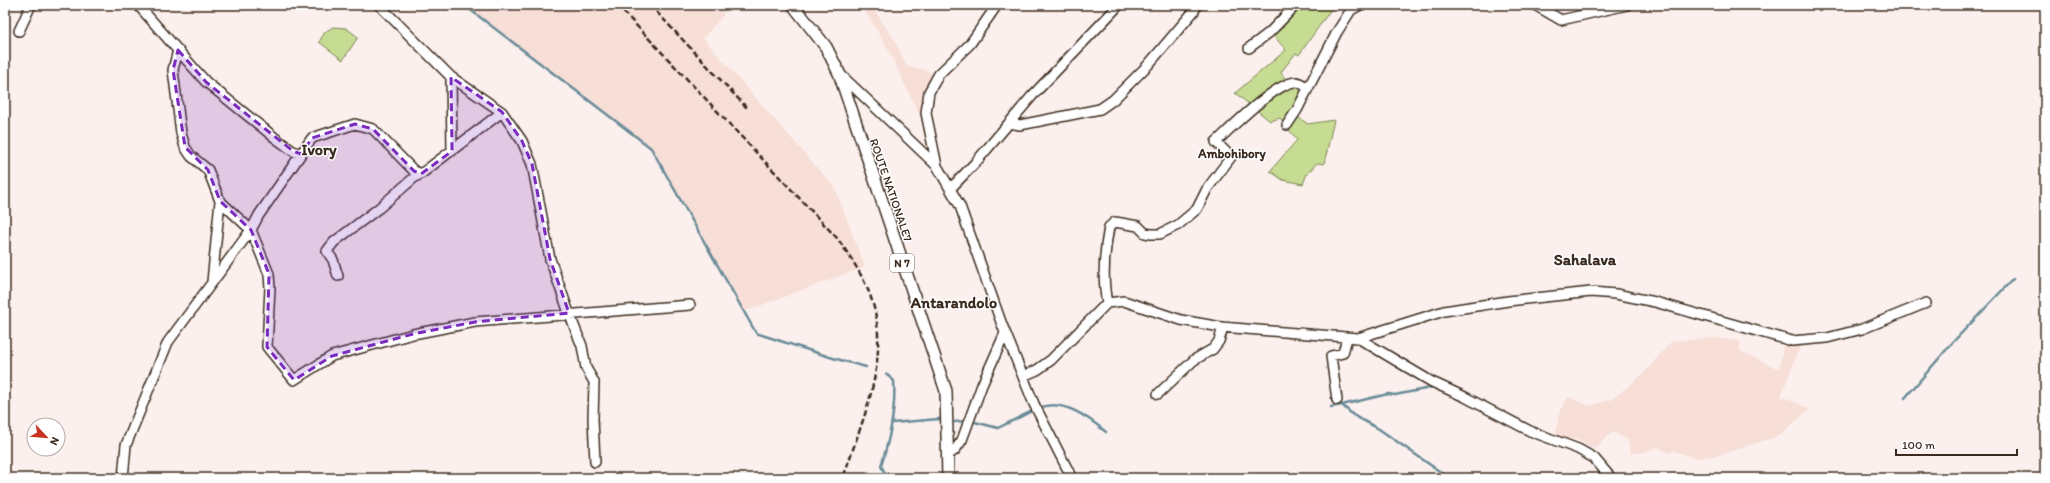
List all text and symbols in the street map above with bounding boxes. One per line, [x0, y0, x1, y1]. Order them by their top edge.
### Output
street label: ROUTE NATIONALE7 [867, 137, 915, 243]
district label: Ivory [301, 140, 337, 160]
district label: Ambohibory [1197, 146, 1267, 162]
district label: Sahalava [1554, 250, 1617, 269]
road number: N 7 [890, 254, 914, 272]
district label: Antarandolo [910, 293, 997, 312]
north arrow [26, 417, 66, 457]
scale bar [1896, 431, 2017, 457]
text: N [47, 435, 62, 447]
text: 100 m [1902, 438, 1935, 452]

